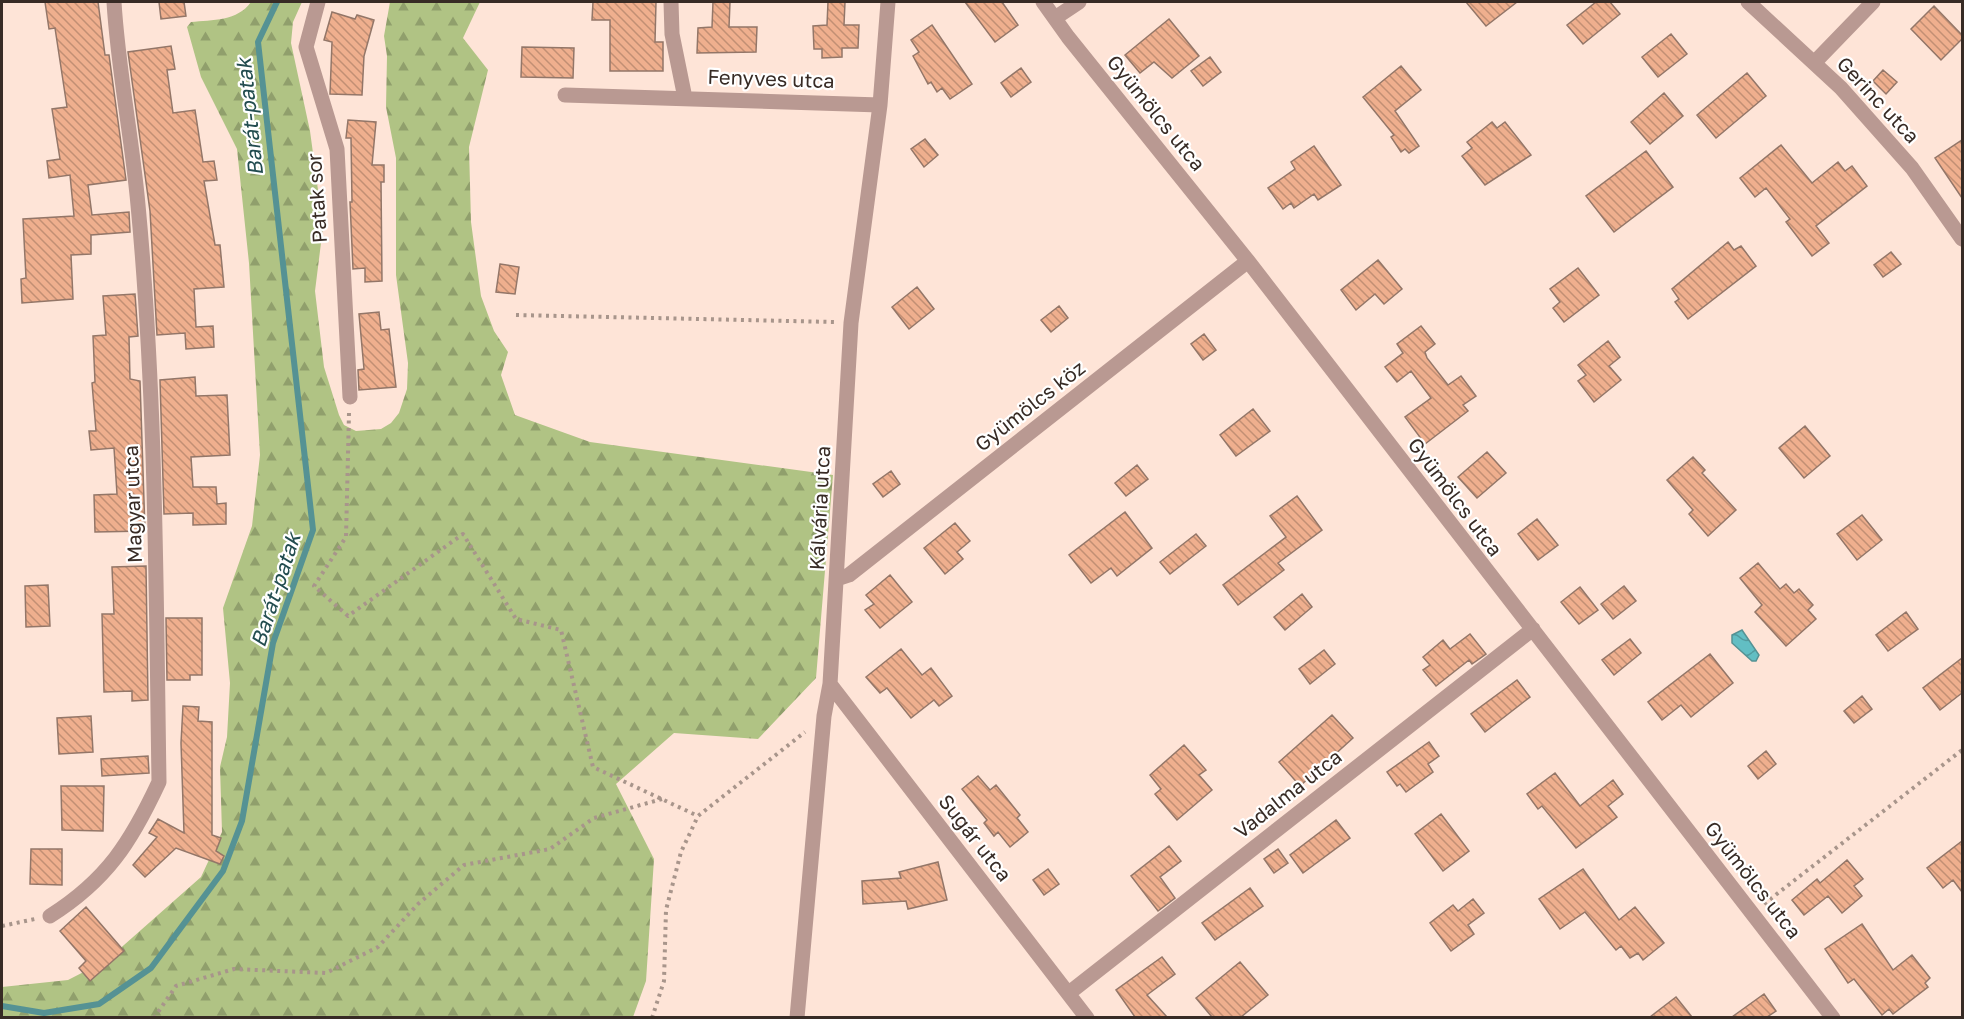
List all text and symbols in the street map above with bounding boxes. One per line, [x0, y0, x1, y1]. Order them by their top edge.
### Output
street label: Gyümölcs utca [1103, 50, 1211, 175]
street label: Gerinc utca [1833, 51, 1925, 147]
water label: Barát-patak [230, 55, 268, 177]
street label: Fenyves utca [707, 64, 835, 92]
street label: Patak sor [301, 152, 331, 244]
street label: Gyümölcs köz [970, 355, 1089, 456]
street label: Gyümölcs utca [1403, 432, 1508, 560]
street label: Magyar utca [118, 445, 146, 563]
street label: Kálvária utca [804, 445, 834, 571]
water label: Barát-patak [244, 527, 306, 650]
street label: Vadalma utca [1229, 744, 1346, 843]
street label: Sugár utca [934, 789, 1017, 886]
street label: Gyümölcs utca [1701, 816, 1807, 943]

